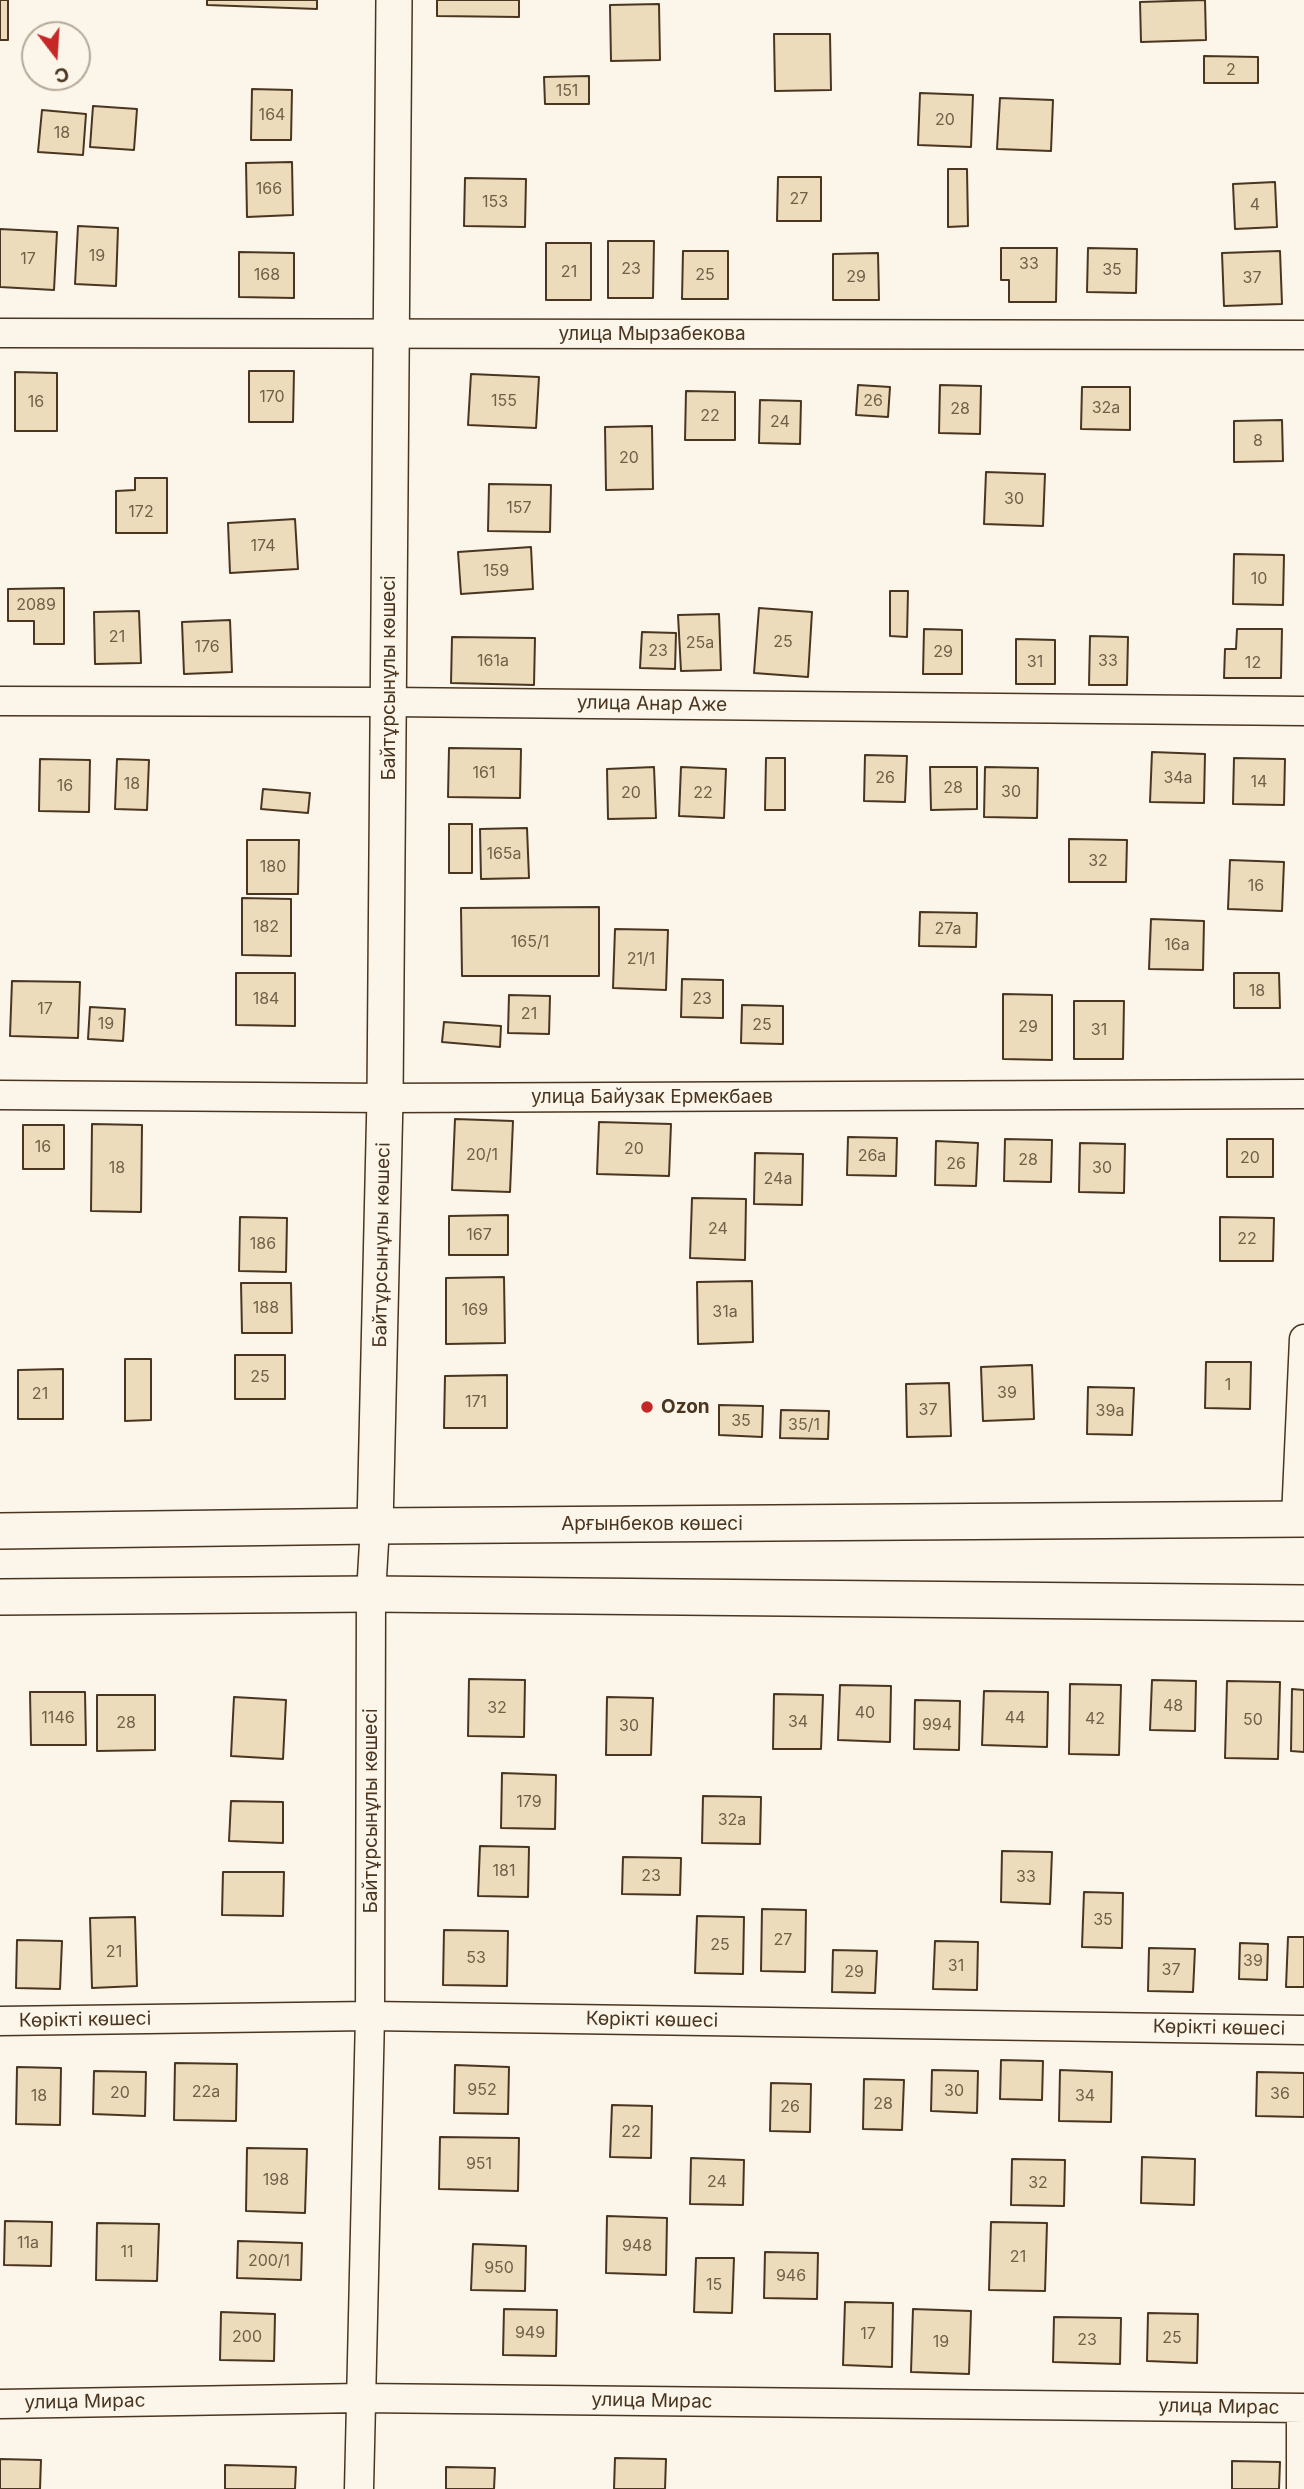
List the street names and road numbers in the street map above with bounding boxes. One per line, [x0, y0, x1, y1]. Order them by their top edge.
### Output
street label: улица Мырзабекова [558, 323, 746, 345]
street label: Байтұрсынұлы көшесі [378, 575, 400, 781]
street label: улица Анар Аже [577, 691, 727, 717]
street label: улица Байузак Ермекбаев [531, 1086, 773, 1108]
street label: Байтұрсынұлы көшесі [369, 1142, 395, 1348]
street label: Арғынбеков көшесі [561, 1513, 743, 1535]
street label: Байтұрсынұлы көшесі [360, 1708, 382, 1914]
street label: Көрікті көшесі [19, 2007, 151, 2033]
street label: Көрікті көшесі [586, 2007, 718, 2033]
street label: Көрікті көшесі [1153, 2015, 1285, 2041]
street label: улица Мирас [591, 2389, 713, 2413]
street label: улица Мирас [24, 2390, 146, 2414]
street label: улица Мирас [1158, 2395, 1280, 2419]

